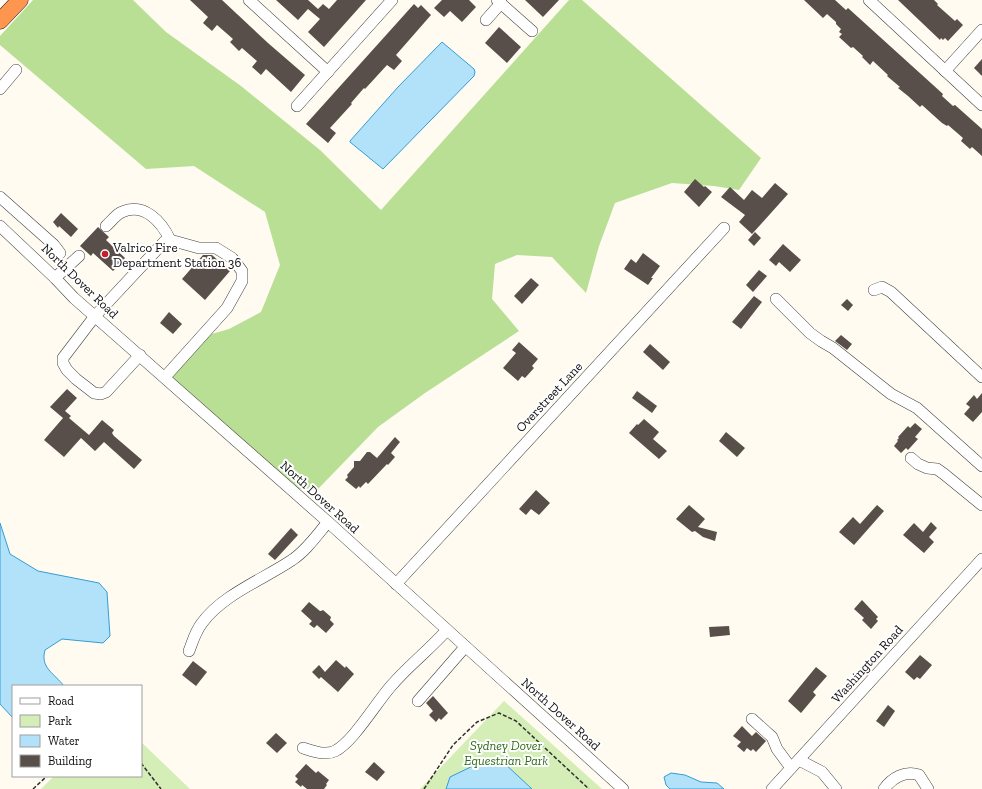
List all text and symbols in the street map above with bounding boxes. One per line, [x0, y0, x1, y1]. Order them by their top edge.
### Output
place label: Valrico Fire Department Station 36 [112, 240, 241, 270]
street label: North Dover Road [39, 241, 121, 321]
marker: Valrico Fire Department Station 36 [100, 249, 110, 259]
street label: Overstreet Lane [513, 359, 585, 435]
street label: North Dover Road [278, 458, 362, 536]
street label: Washington Road [828, 622, 906, 706]
street label: North Dover Road [519, 675, 603, 753]
legend [12, 685, 142, 777]
text: Road [48, 694, 74, 708]
text: Park [48, 714, 73, 728]
text: Water [48, 734, 80, 748]
park label: Sydney Dover Equestrian Park [464, 738, 548, 768]
text: Building [48, 754, 92, 768]

